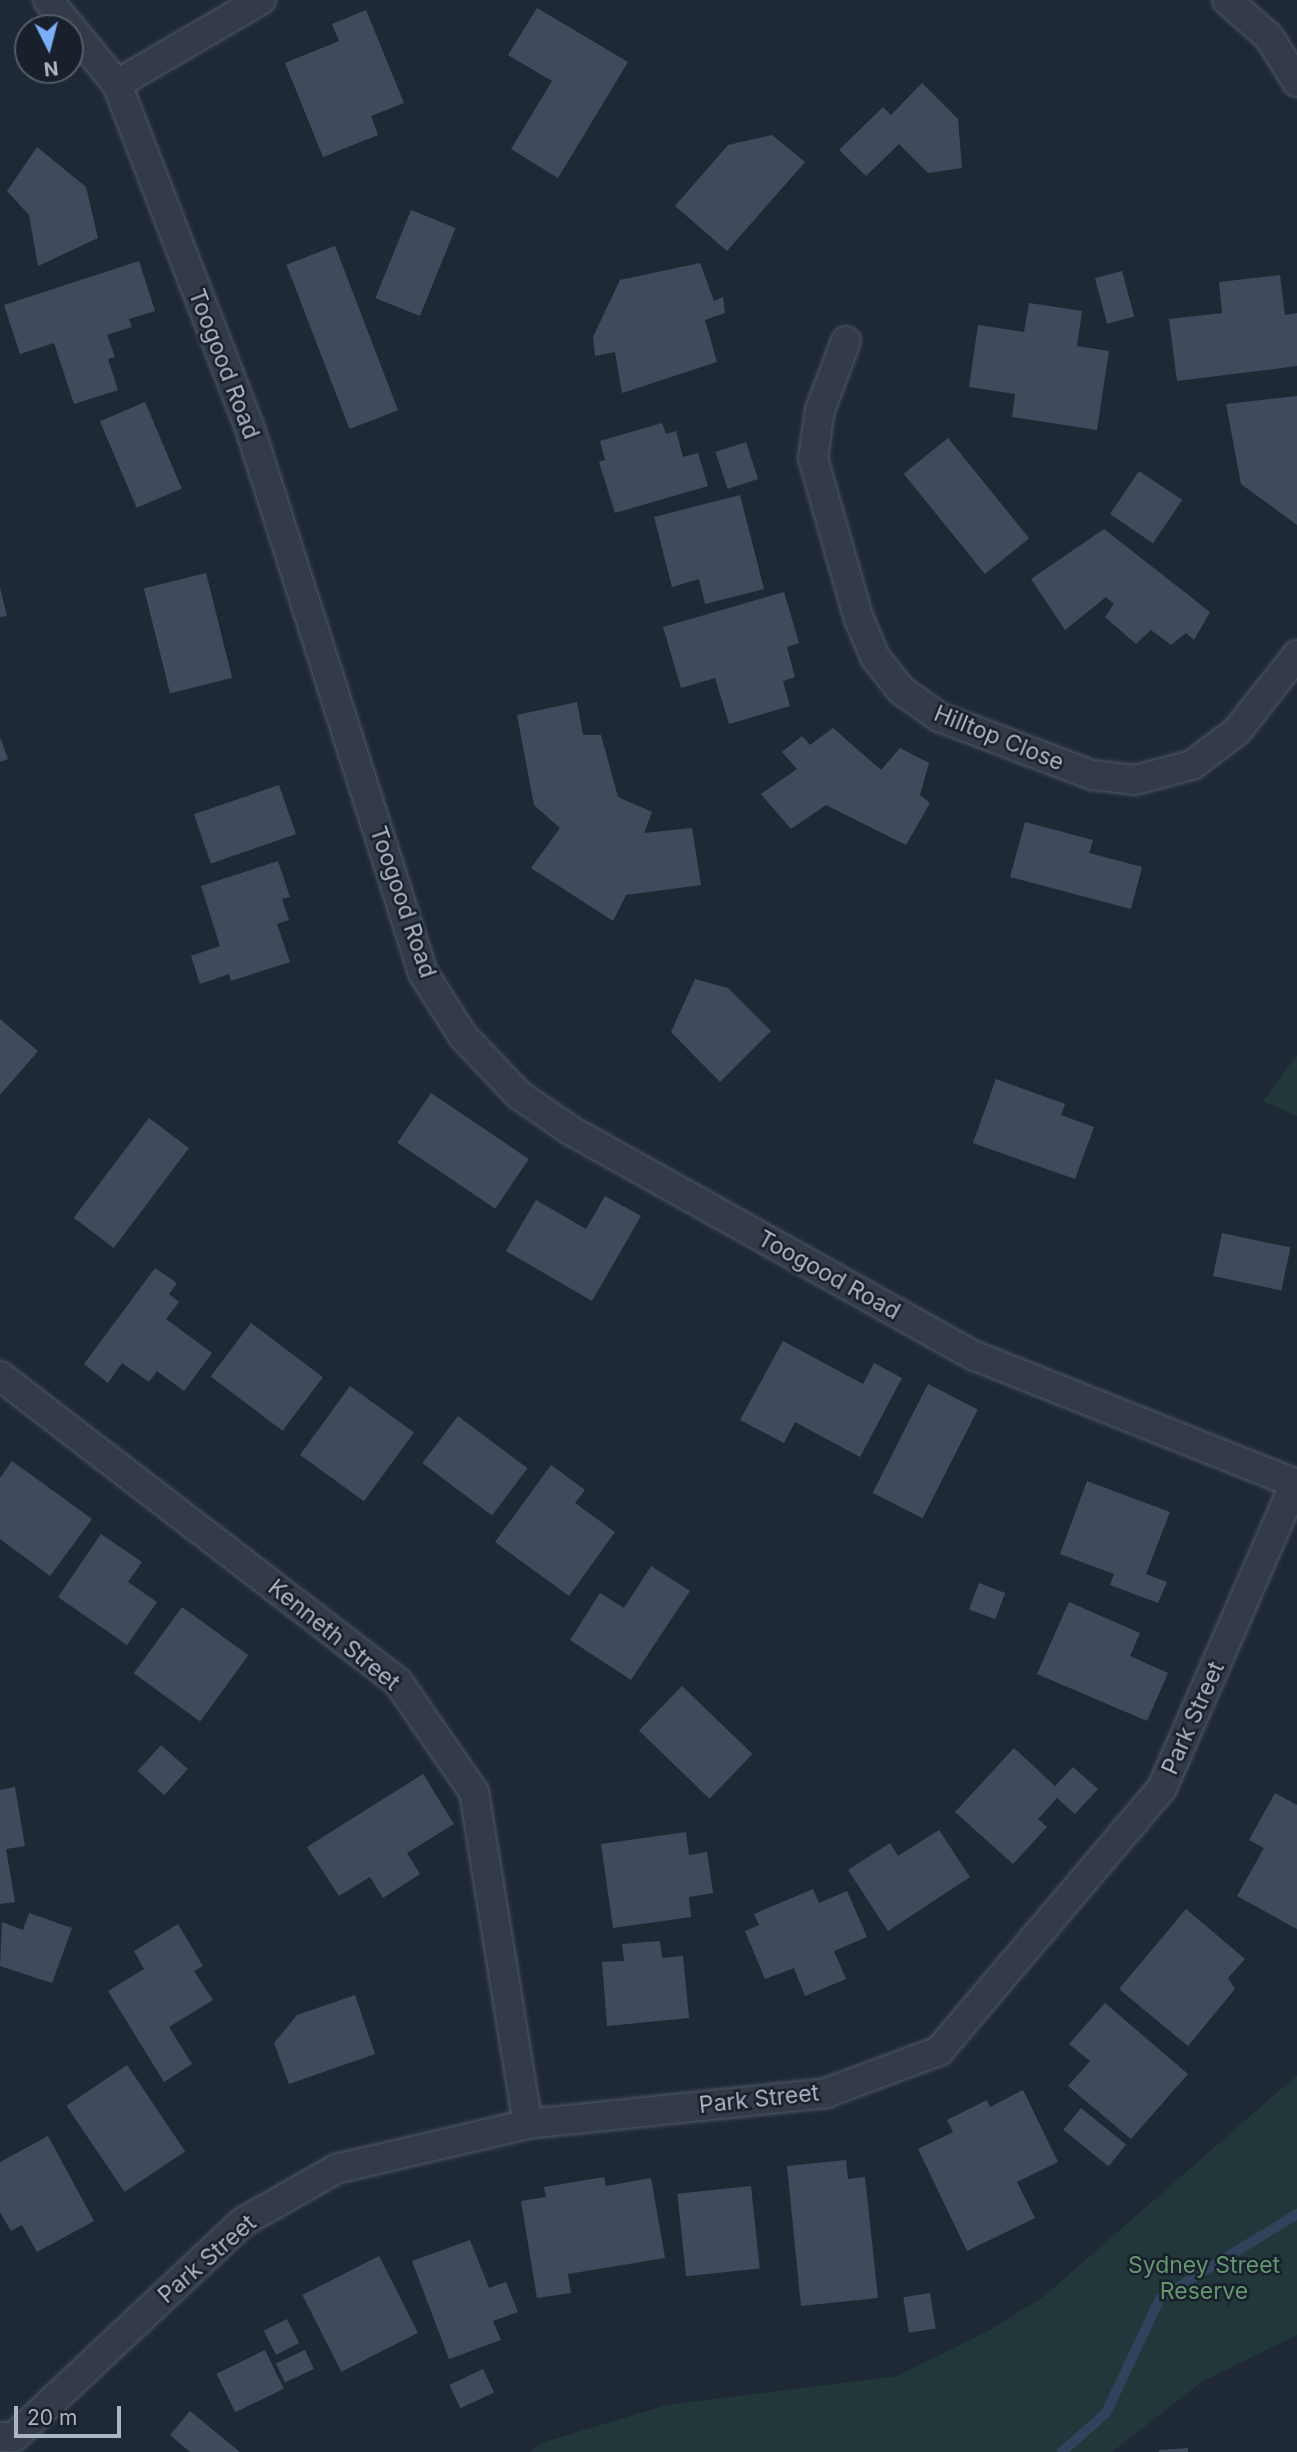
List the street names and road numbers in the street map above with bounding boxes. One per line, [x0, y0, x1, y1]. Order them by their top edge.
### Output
street label: Toogood Road [183, 285, 265, 443]
street label: Hilltop Close [930, 699, 1068, 777]
street label: Toogood Road [364, 823, 442, 981]
street label: Toogood Road [753, 1225, 905, 1325]
street label: Kenneth Street [263, 1574, 405, 1696]
street label: Park Street [1156, 1657, 1230, 1779]
street label: Park Street [698, 2079, 820, 2119]
street label: Park Street [152, 2209, 262, 2309]

